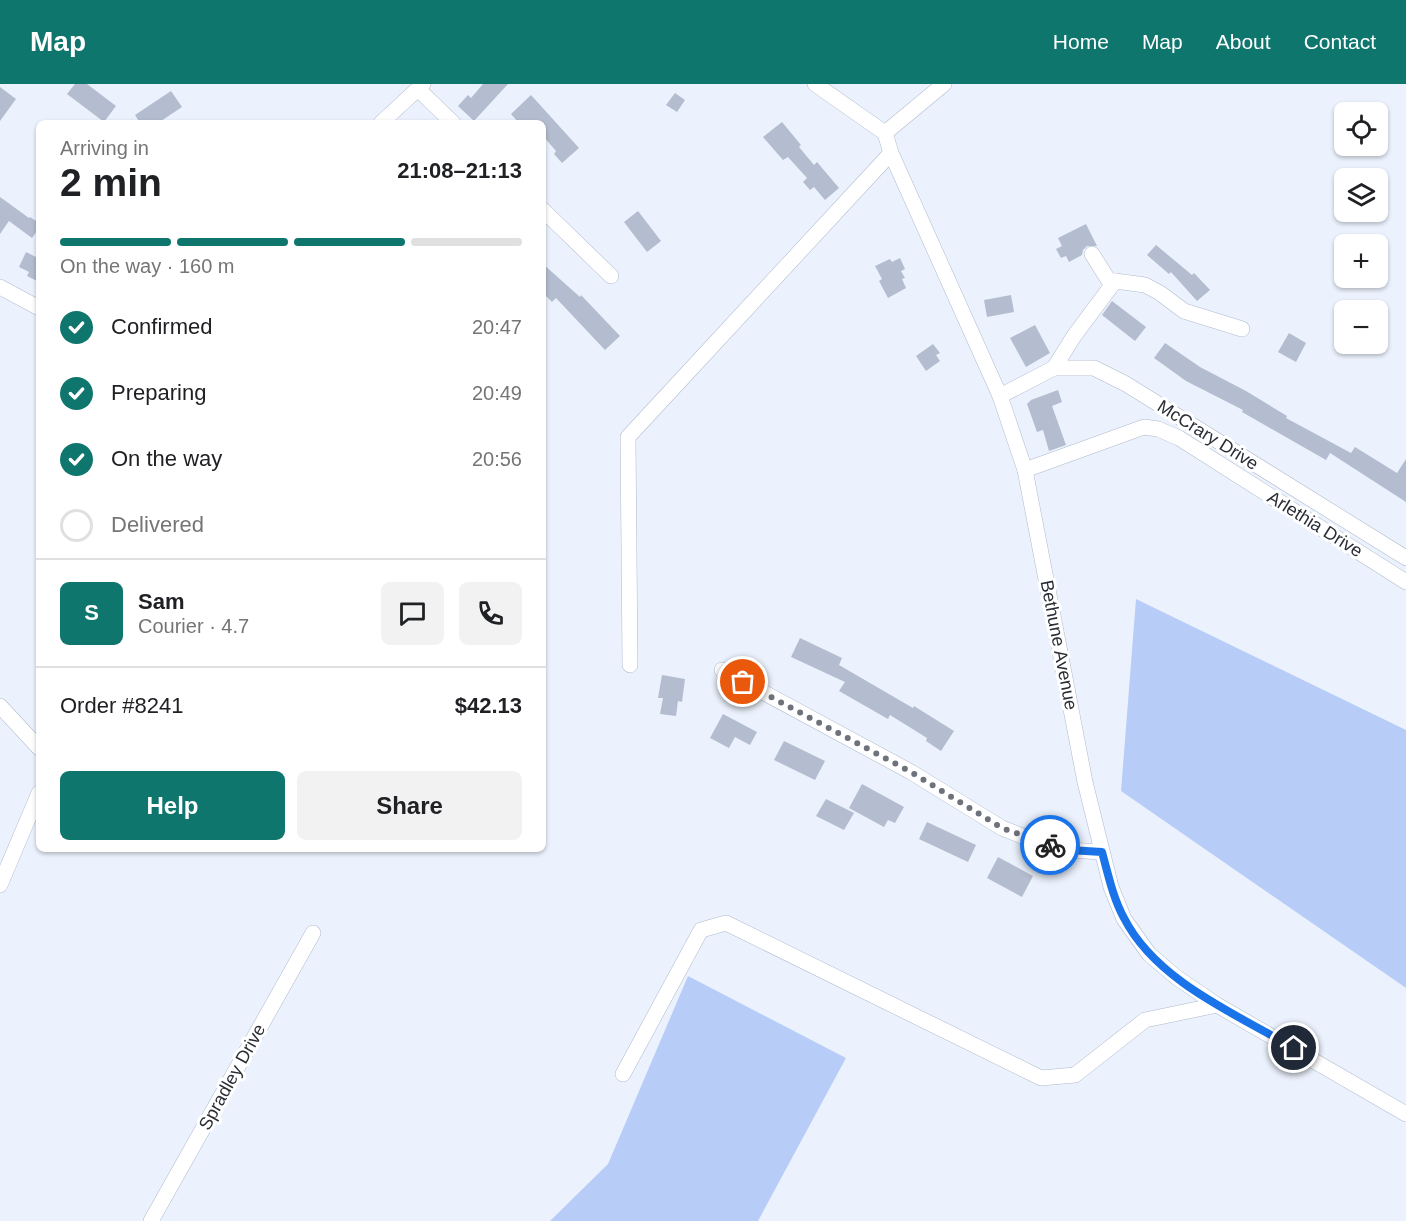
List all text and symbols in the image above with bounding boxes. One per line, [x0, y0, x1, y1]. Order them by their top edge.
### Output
text: Map [30, 26, 86, 57]
text: Home [1053, 30, 1109, 53]
text: Map [1142, 30, 1183, 53]
text: About [1216, 30, 1271, 53]
text: Contact [1304, 30, 1376, 53]
map controls [1334, 102, 1388, 354]
button: locate [1334, 102, 1388, 156]
text: Arriving in [60, 137, 149, 159]
text: 21:08–21:13 [397, 158, 522, 183]
text: 2 min [60, 161, 162, 204]
button: layers [1334, 168, 1388, 222]
button: + [1334, 234, 1388, 288]
text: On the way · 160 m [60, 255, 235, 277]
button: − [1334, 300, 1388, 354]
icon: check [60, 311, 93, 344]
text: Confirmed [111, 314, 212, 339]
text: 20:47 [472, 316, 522, 338]
icon: check [60, 377, 93, 410]
text: Preparing [111, 380, 206, 405]
text: 20:49 [472, 382, 522, 404]
street label: McCrary Drive [1154, 396, 1262, 474]
icon: check [60, 443, 93, 476]
text: On the way [111, 446, 222, 471]
text: 20:56 [472, 448, 522, 470]
street label: Arlethia Drive [1264, 487, 1366, 561]
text: Delivered [111, 512, 204, 537]
street label: Bethune Avenue [1037, 578, 1081, 712]
button: chat [381, 582, 444, 645]
button: phone [459, 582, 522, 645]
text: Sam [138, 589, 184, 614]
text: S [84, 600, 99, 625]
text: Courier · 4.7 [138, 615, 249, 637]
pin [717, 656, 768, 707]
icon: bag [726, 665, 759, 698]
text: Order #8241 [60, 693, 184, 718]
text: $42.13 [455, 693, 522, 718]
button: Help [60, 771, 285, 840]
button: Share [297, 771, 522, 840]
courier [1020, 815, 1080, 875]
icon: bike [1034, 829, 1067, 862]
street label: Spradley Drive [195, 1021, 269, 1133]
pin [1268, 1022, 1319, 1073]
icon: home [1277, 1031, 1310, 1064]

